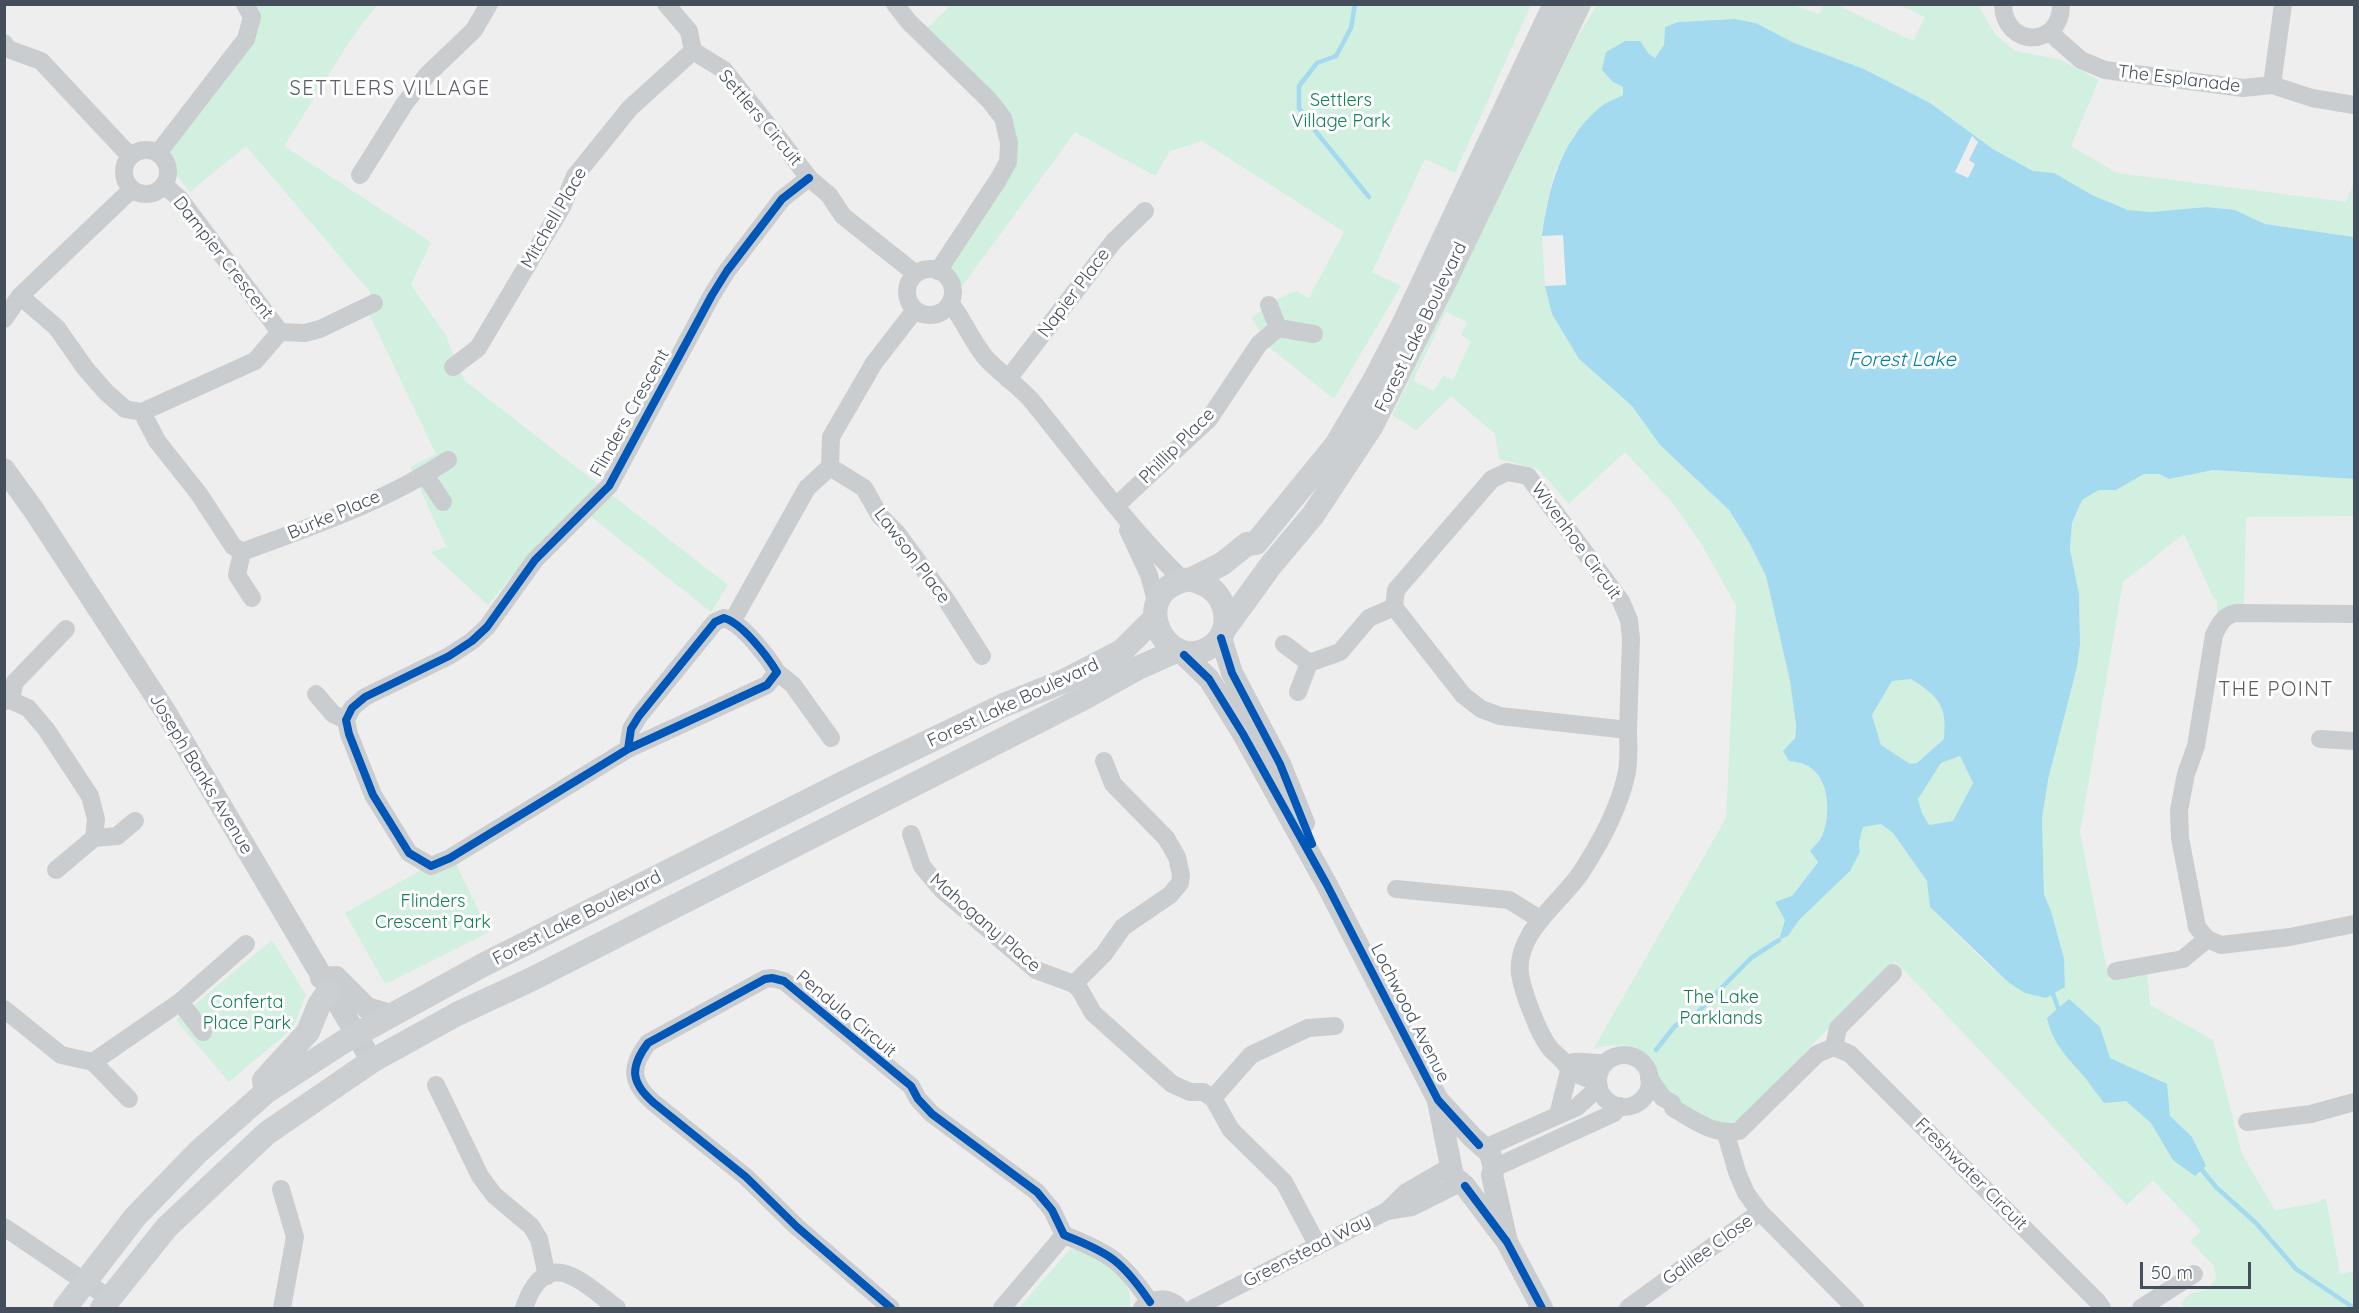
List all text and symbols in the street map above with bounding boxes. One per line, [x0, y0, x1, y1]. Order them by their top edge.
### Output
street label: The Esplanade [2117, 61, 2241, 97]
street label: Settlers Circuit [714, 66, 806, 170]
district label: SETTLERS VILLAGE [289, 77, 491, 101]
park label: Settlers Village Park [1291, 90, 1391, 132]
street label: Mitchell Place [516, 164, 592, 272]
street label: Dampier Crescent [168, 192, 278, 324]
street label: Forest Lake Boulevard [1370, 238, 1472, 416]
street label: Napier Place [1033, 244, 1115, 342]
street label: Flinders Crescent [586, 345, 674, 481]
water label: Forest Lake [1848, 348, 1956, 372]
street label: Phillip Place [1135, 404, 1219, 488]
street label: Wivenhoe Circuit [1526, 478, 1626, 604]
street label: Burke Place [284, 486, 384, 544]
street label: Lawson Place [869, 504, 955, 608]
street label: Forest Lake Boulevard [924, 654, 1102, 752]
district label: THE POINT [2218, 678, 2334, 702]
street label: Joseph Banks Avenue [145, 690, 257, 858]
street label: Forest Lake Boulevard [489, 866, 665, 970]
street label: Mahogany Place [925, 869, 1045, 977]
park label: Flinders Crescent Park [375, 891, 491, 934]
street label: Lochwood Avenue [1366, 940, 1454, 1086]
street label: Pendula Circuit [791, 966, 901, 1062]
park label: The Lake Parklands [1680, 987, 1762, 1030]
park label: Conferta Place Park [203, 992, 291, 1034]
street label: Freshwater Circuit [1910, 1113, 2032, 1235]
street label: Greenstead Way [1240, 1210, 1374, 1292]
street label: Galilee Close [1659, 1210, 1757, 1290]
scale bar [2143, 1250, 2254, 1288]
text: 50 m [2151, 1261, 2193, 1284]

